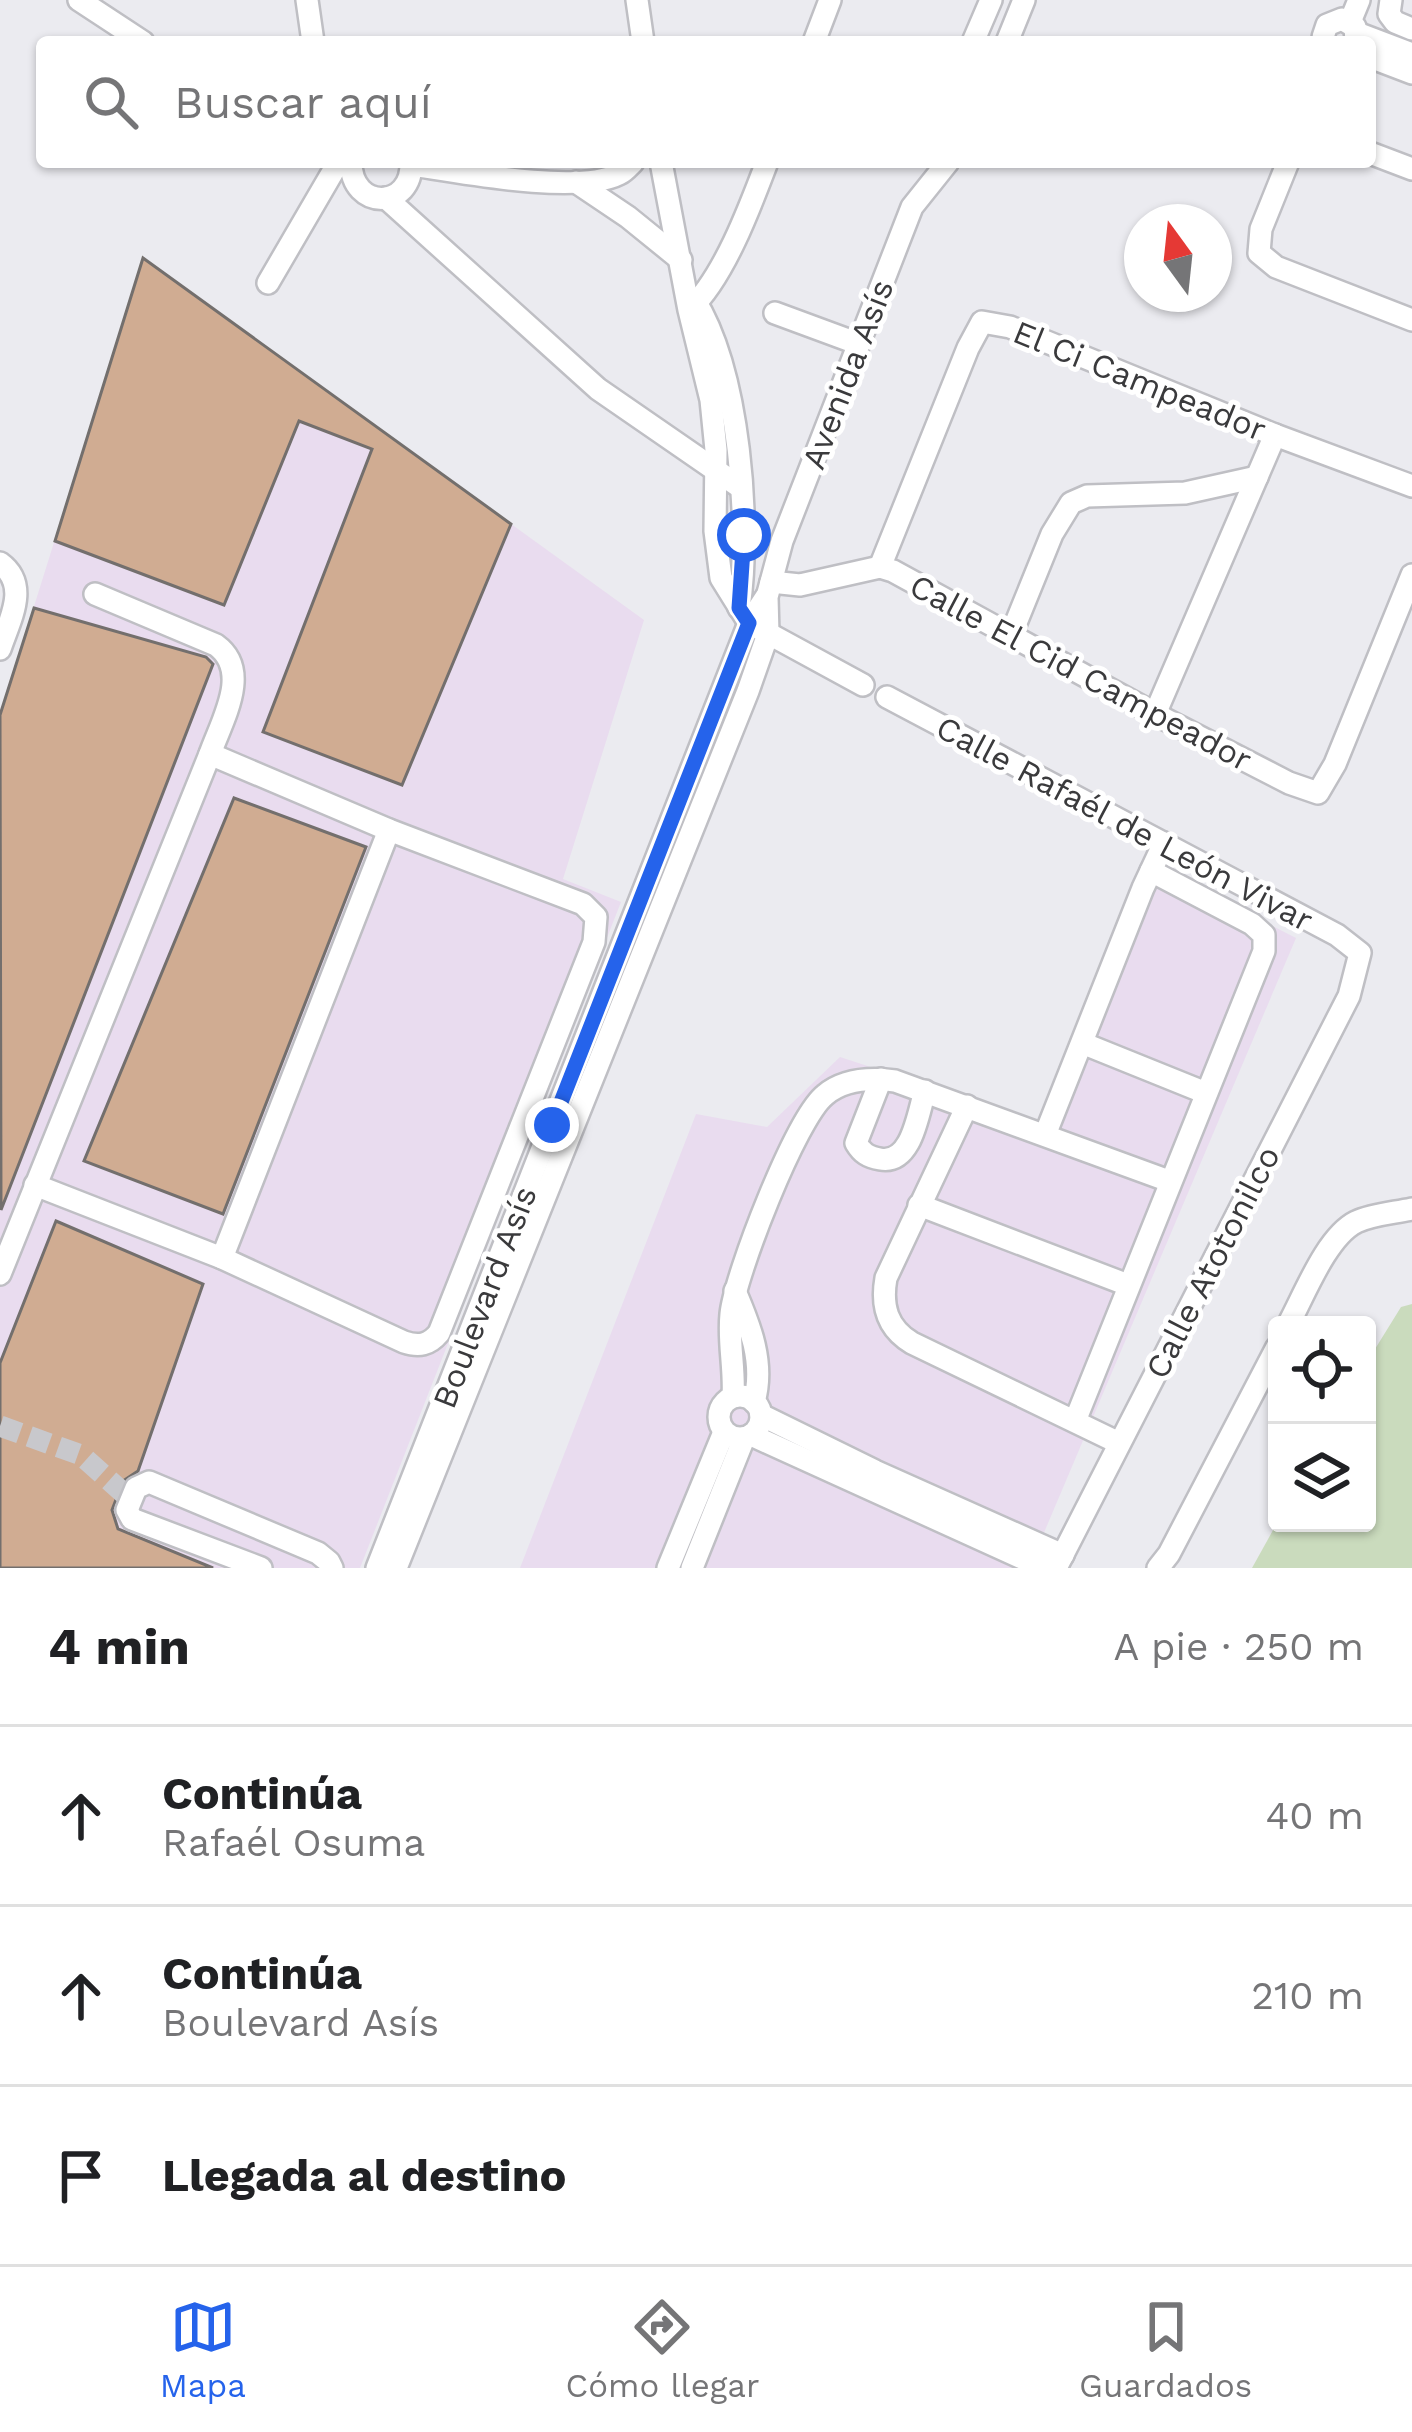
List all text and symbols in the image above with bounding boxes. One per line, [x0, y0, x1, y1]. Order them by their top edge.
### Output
search box [36, 36, 1376, 168]
icon: search [78, 69, 144, 135]
text: Buscar aquí [174, 76, 432, 129]
north arrow [1124, 204, 1232, 312]
street label: Avenida Asís [793, 274, 901, 474]
street label: El Ci Campeador [1008, 312, 1272, 449]
route start [717, 508, 771, 562]
street label: Calle El Cid Campeador [903, 566, 1258, 779]
street label: Calle Rafaél de León Vivar [930, 707, 1320, 939]
route end [525, 1098, 579, 1152]
street label: Calle Atotonilco [1137, 1139, 1288, 1385]
street label: Boulevard Asís [424, 1181, 545, 1414]
map controls [1268, 1316, 1376, 1532]
button: locate [1268, 1316, 1376, 1424]
button: layers [1268, 1424, 1376, 1532]
text: 4 min [48, 1617, 190, 1676]
text: A pie · 250 m [1114, 1624, 1364, 1669]
text: Continúa [162, 1767, 362, 1820]
icon: ahead [48, 1783, 114, 1849]
text: 40 m [1265, 1793, 1364, 1838]
text: Rafaél Osuma [162, 1820, 425, 1865]
text: Continúa [162, 1947, 362, 2000]
icon: ahead [48, 1963, 114, 2029]
text: 210 m [1251, 1973, 1364, 2018]
text: Boulevard Asís [162, 2000, 439, 2045]
icon: arrive [48, 2143, 114, 2209]
text: Llegada al destino [162, 2149, 567, 2202]
tab: Mapa [160, 2294, 246, 2405]
tab: Cómo llegar [566, 2294, 759, 2405]
tab: Guardados [1079, 2294, 1252, 2405]

